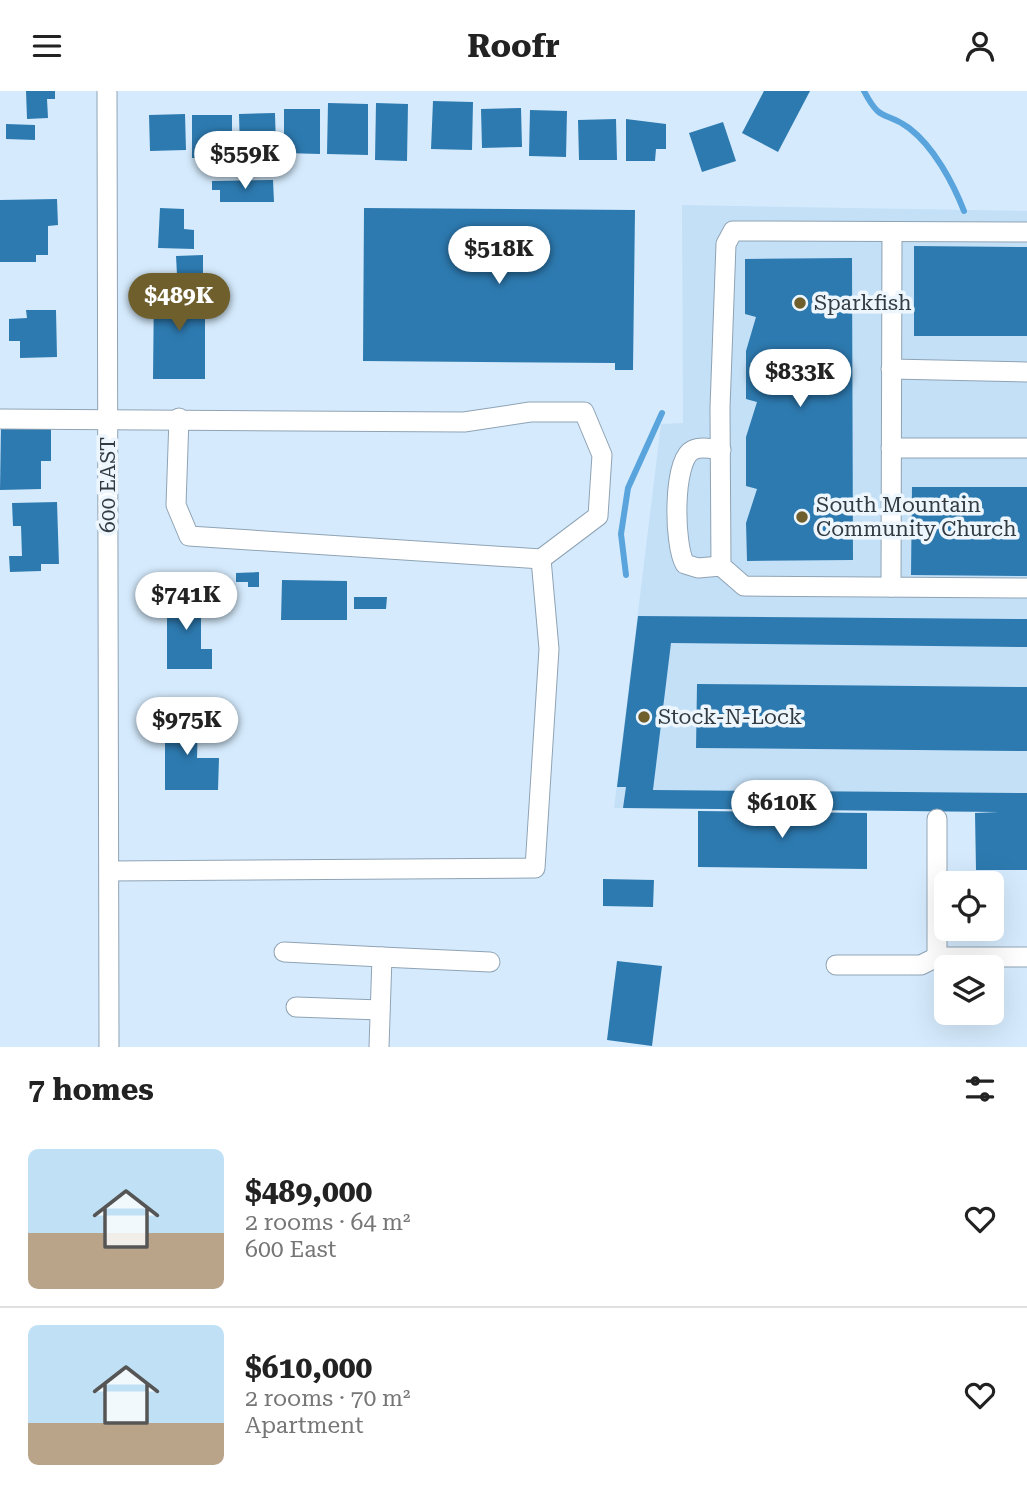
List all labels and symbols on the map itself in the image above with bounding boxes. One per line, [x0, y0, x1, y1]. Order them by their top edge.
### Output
pin: $559K [196, 132, 294, 191]
pin: $518K [450, 227, 548, 286]
pin: $489K [130, 273, 228, 333]
place label: Sparkfish [814, 291, 912, 315]
marker: Sparkfish [792, 295, 808, 311]
pin: $833K [751, 349, 849, 409]
street label: 600 EAST [96, 437, 120, 533]
place label: South Mountain Community Church [816, 493, 1017, 541]
marker: South Mountain Community Church [794, 509, 810, 525]
pin: $741K [137, 573, 235, 632]
pin: $975K [138, 697, 236, 757]
place label: Stock-N-Lock [658, 705, 802, 729]
marker: Stock-N-Lock [636, 709, 652, 725]
pin: $610K [733, 781, 831, 840]

